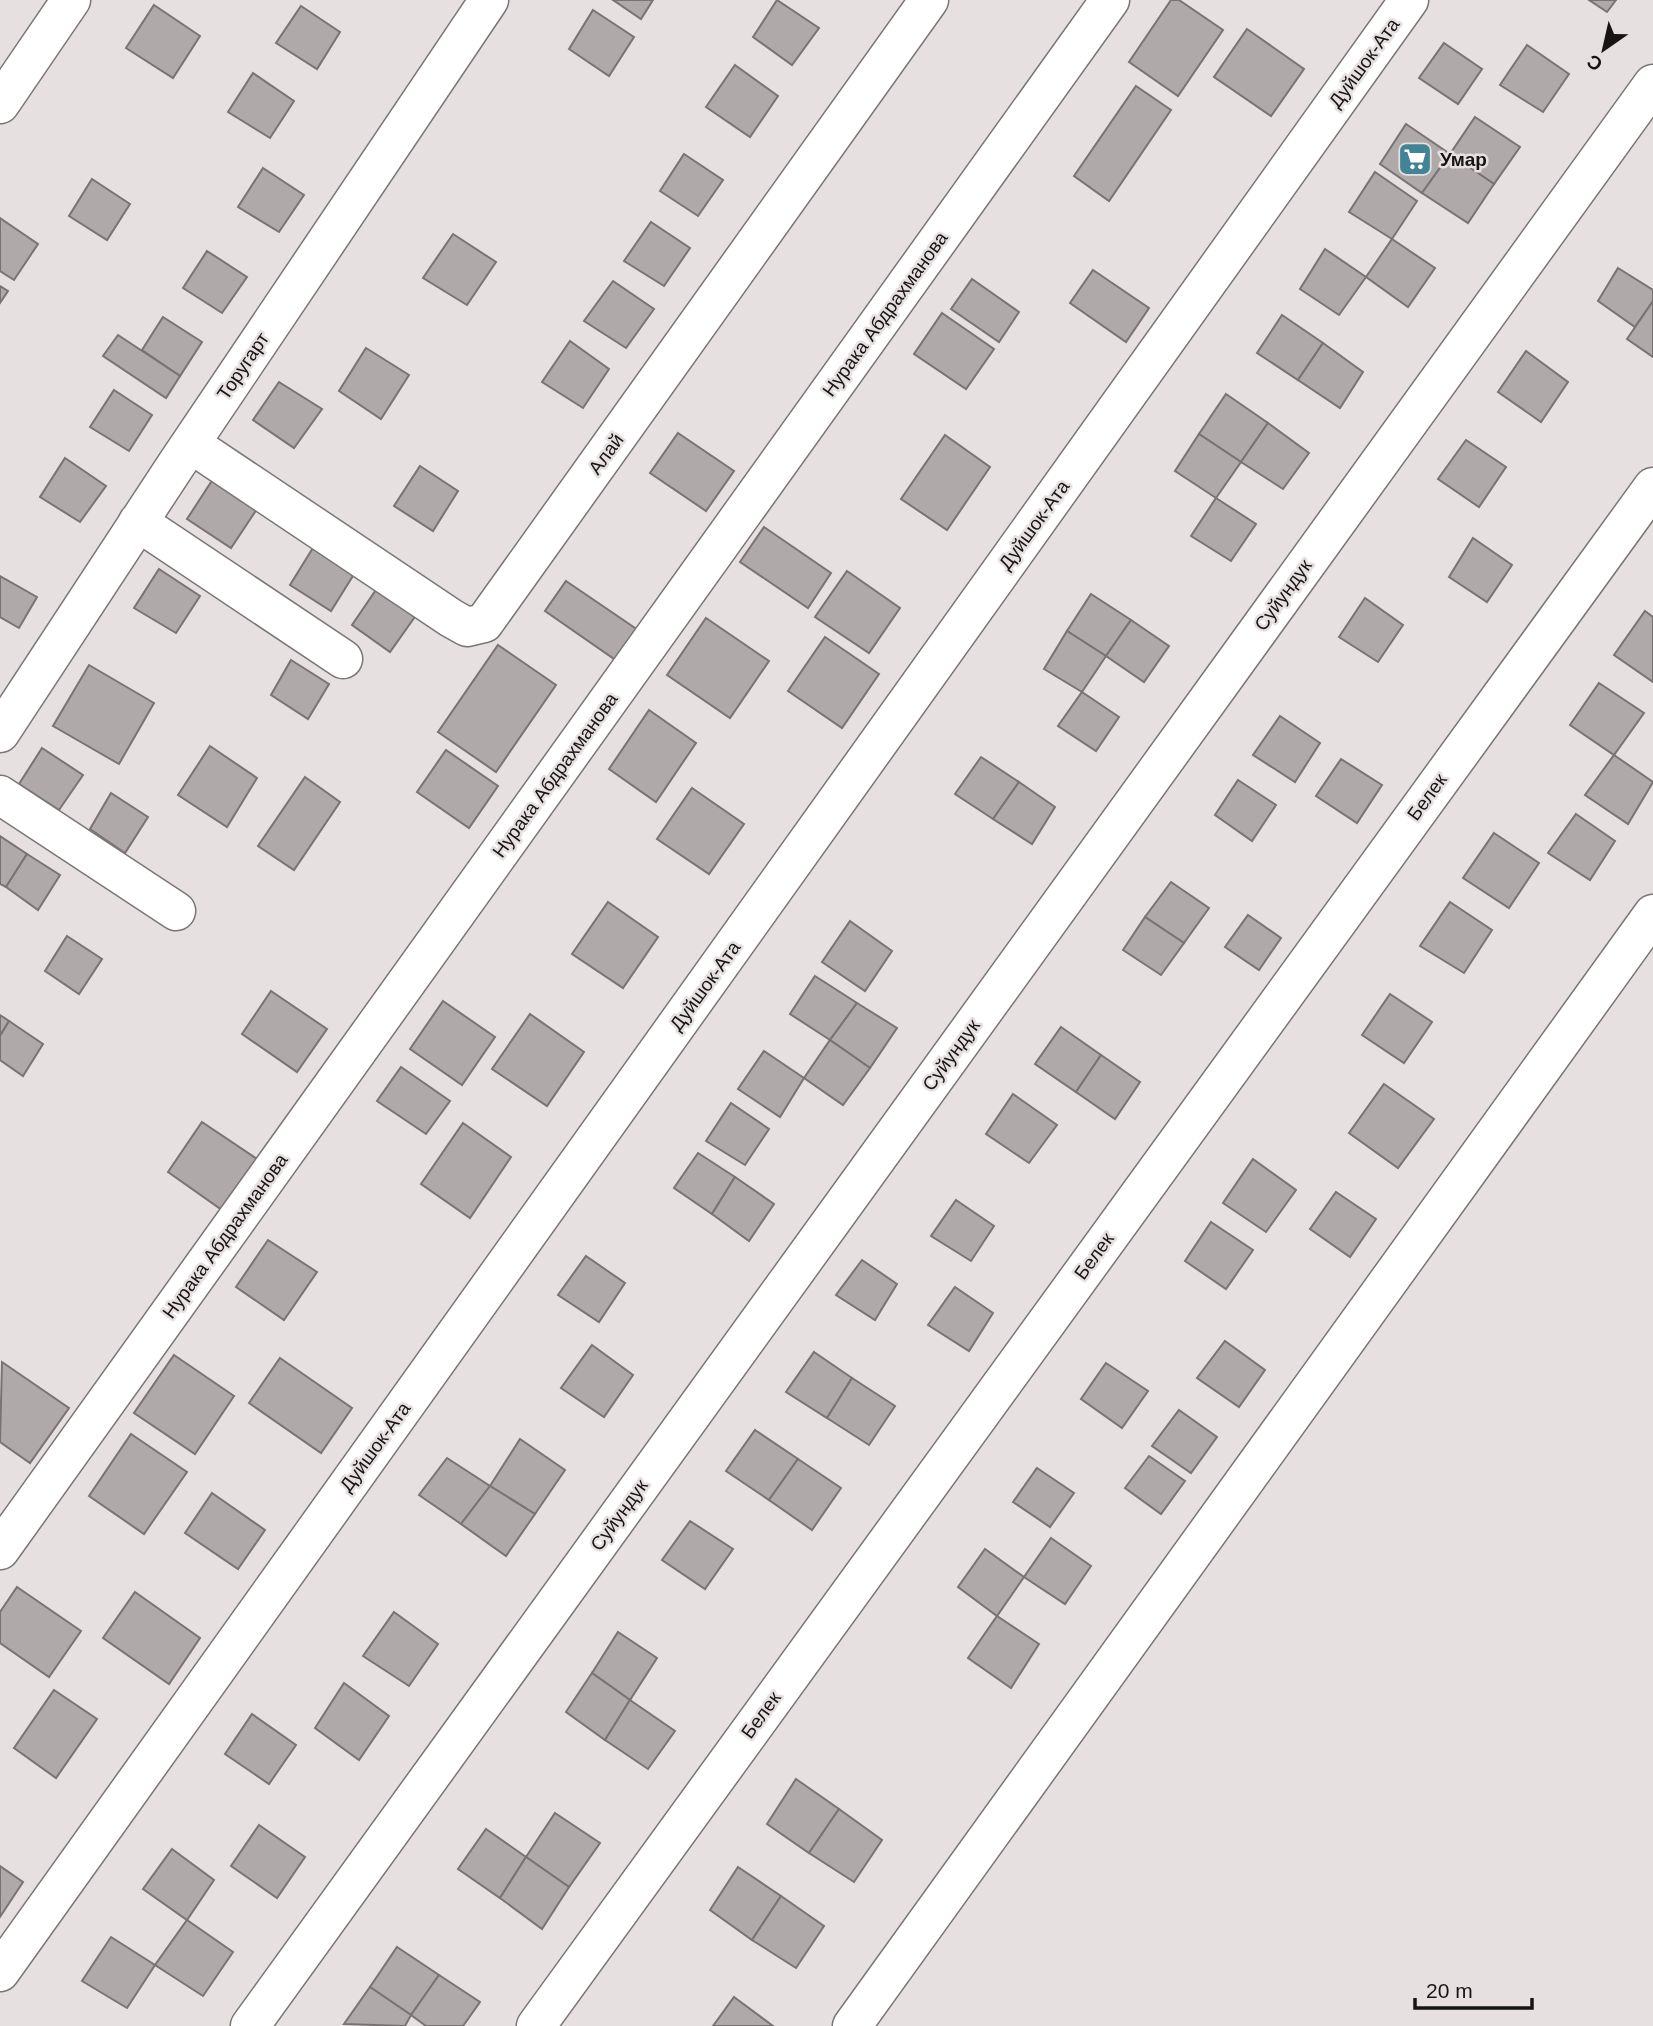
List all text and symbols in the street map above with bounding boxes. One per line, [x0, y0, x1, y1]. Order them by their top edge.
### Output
street label: Дуйшок-Ата [1325, 14, 1404, 112]
north arrow [1569, 14, 1639, 84]
text: С [1583, 50, 1606, 75]
supermarket icon: Умар [1396, 140, 1434, 178]
place label: Умар [1440, 149, 1487, 170]
street label: Нурака Абдрахманова [818, 227, 952, 400]
street label: Торугарт [213, 328, 273, 404]
street label: Алай [584, 430, 628, 478]
street label: Дуйшок-Ата [995, 476, 1074, 574]
street label: Суйундук [1250, 555, 1316, 635]
street label: Нурака Абдрахманова [488, 688, 622, 861]
street label: Белек [1403, 769, 1451, 824]
street label: Дуйшок-Ата [666, 937, 745, 1035]
street label: Суйундук [918, 1015, 984, 1095]
street label: Нурака Абдрахманова [158, 1149, 292, 1322]
street label: Белек [1070, 1228, 1118, 1283]
street label: Дуйшок-Ата [336, 1398, 415, 1496]
street label: Суйундук [586, 1475, 652, 1555]
street label: Белек [737, 1687, 785, 1742]
scale bar [1415, 1966, 1532, 2010]
text: 20 m [1426, 1979, 1473, 2002]

